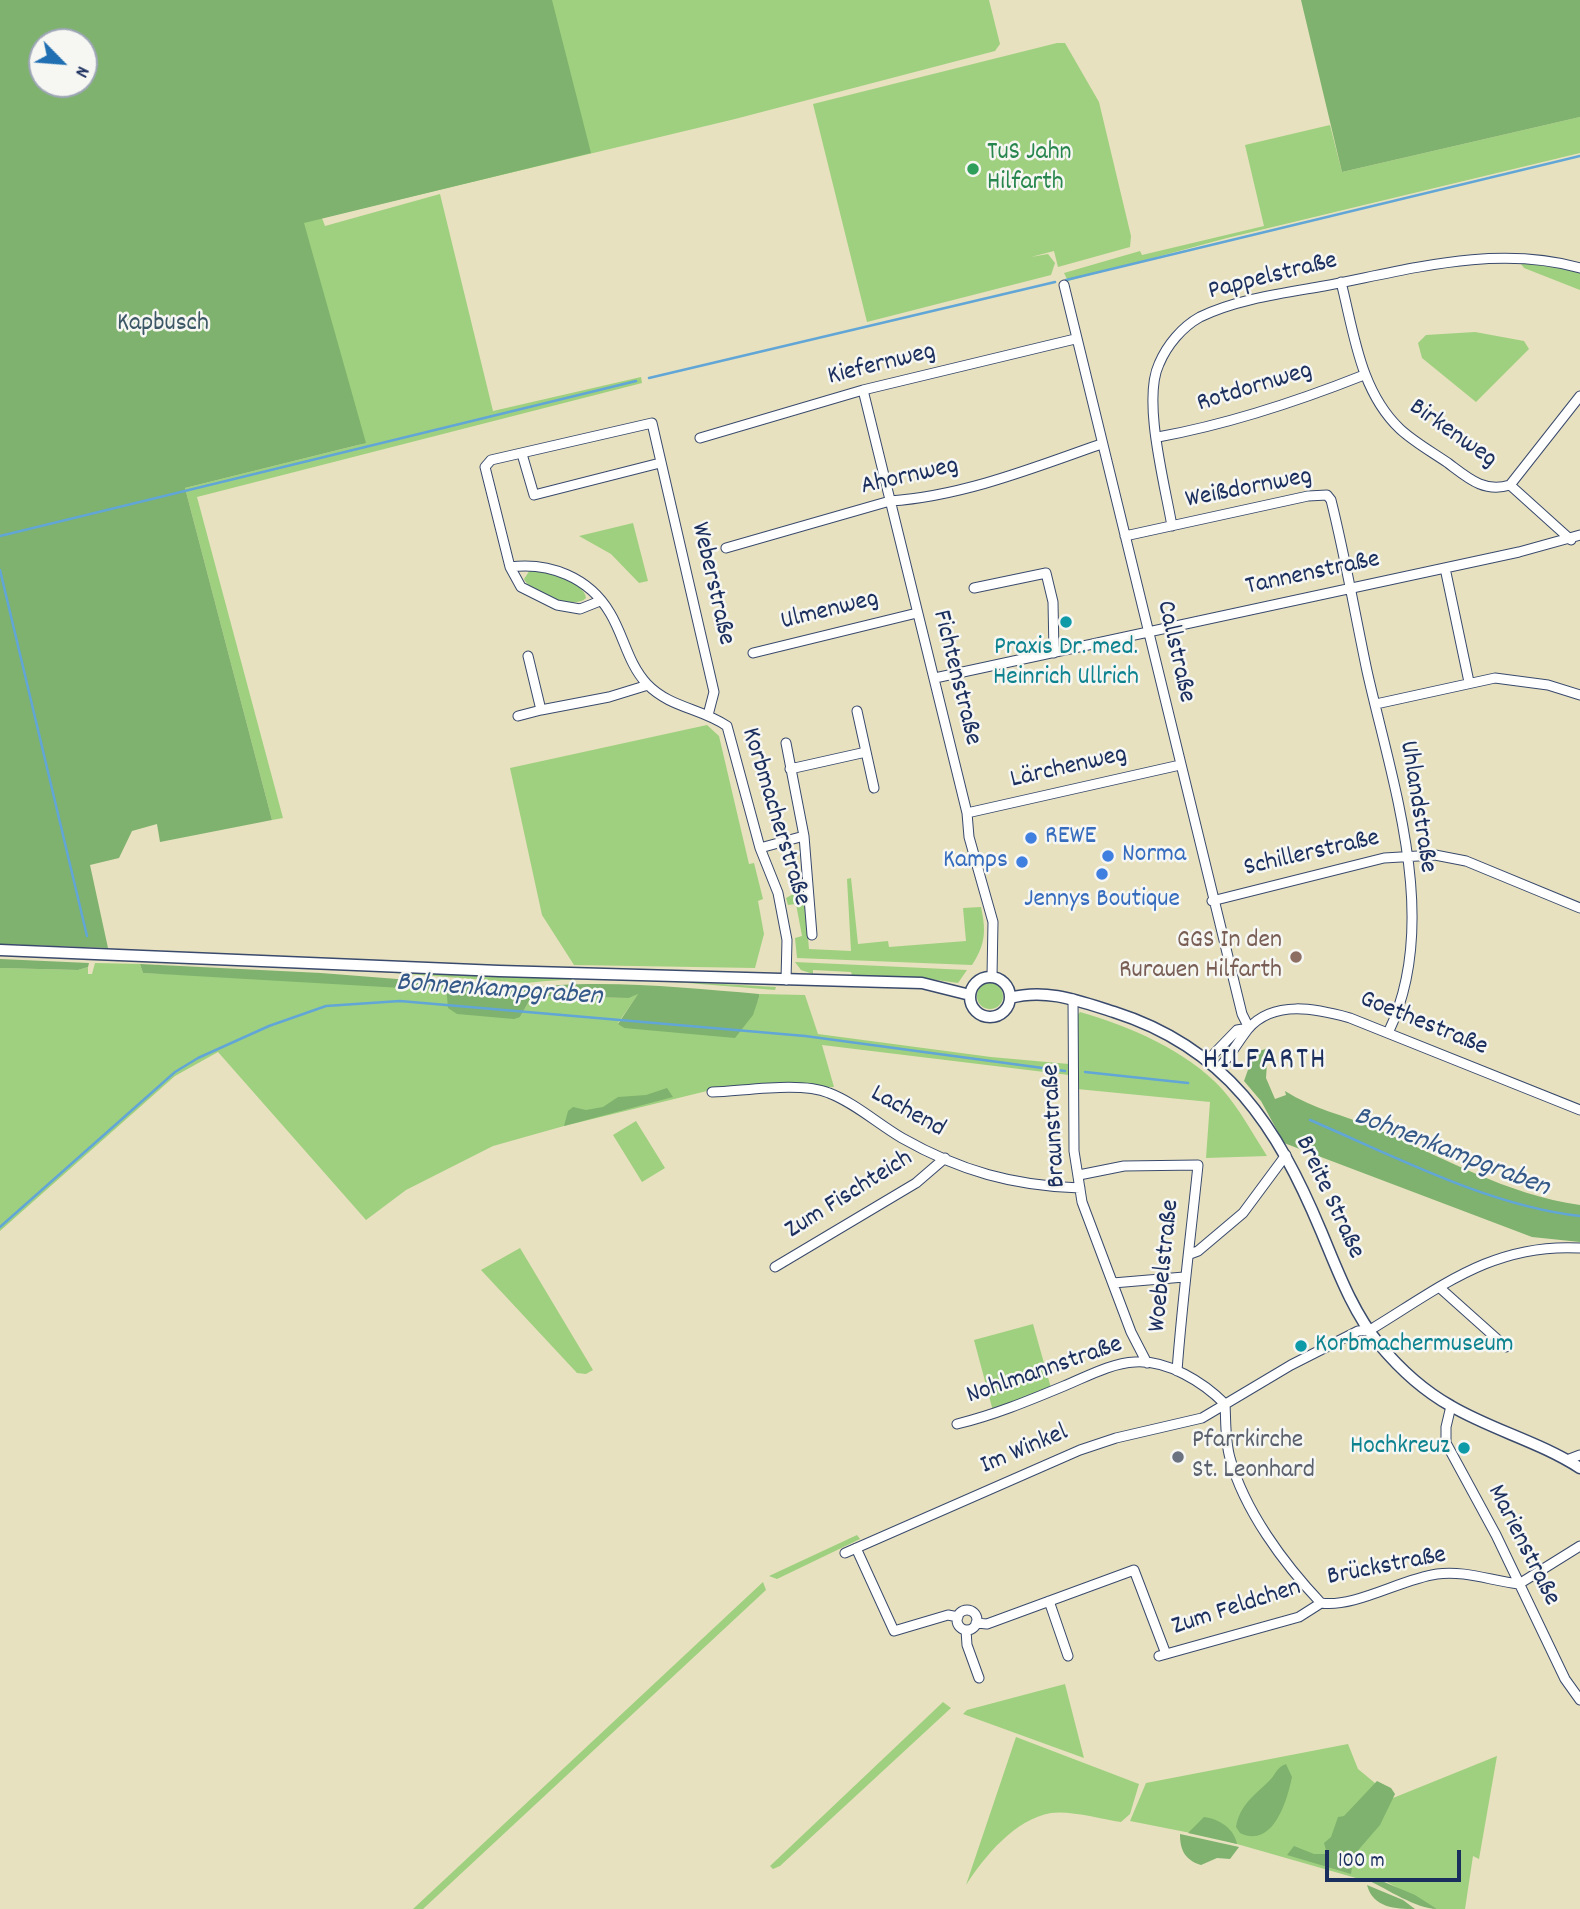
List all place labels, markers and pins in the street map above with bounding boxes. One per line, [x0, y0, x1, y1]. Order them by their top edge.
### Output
place label: TuS Jahn Hilfarth [987, 138, 1072, 200]
marker: TuS Jahn Hilfarth [965, 161, 981, 177]
marker: Praxis Dr. med. Heinrich Ullrich [1058, 614, 1074, 630]
place label: Praxis Dr. med. Heinrich Ullrich [993, 633, 1139, 694]
place label: REWE [1045, 822, 1096, 854]
marker: REWE [1023, 830, 1039, 846]
place label: Norma [1122, 840, 1186, 872]
place label: Kamps [943, 846, 1008, 878]
marker: Norma [1100, 848, 1116, 864]
marker: Kamps [1014, 854, 1030, 870]
marker: Jennys Boutique [1094, 866, 1110, 882]
place label: Jennys Boutique [1024, 885, 1180, 917]
place label: GGS In den Rurauen Hilfarth [1119, 926, 1282, 988]
marker: GGS In den Rurauen Hilfarth [1288, 949, 1304, 965]
place label: Korbmachermuseum [1315, 1330, 1514, 1362]
marker: Korbmachermuseum [1293, 1338, 1309, 1354]
place label: Pfarrkirche St. Leonhard [1192, 1426, 1315, 1488]
place label: Hochkreuz [1350, 1432, 1450, 1464]
marker: Hochkreuz [1456, 1440, 1472, 1456]
marker: Pfarrkirche St. Leonhard [1170, 1449, 1186, 1465]

